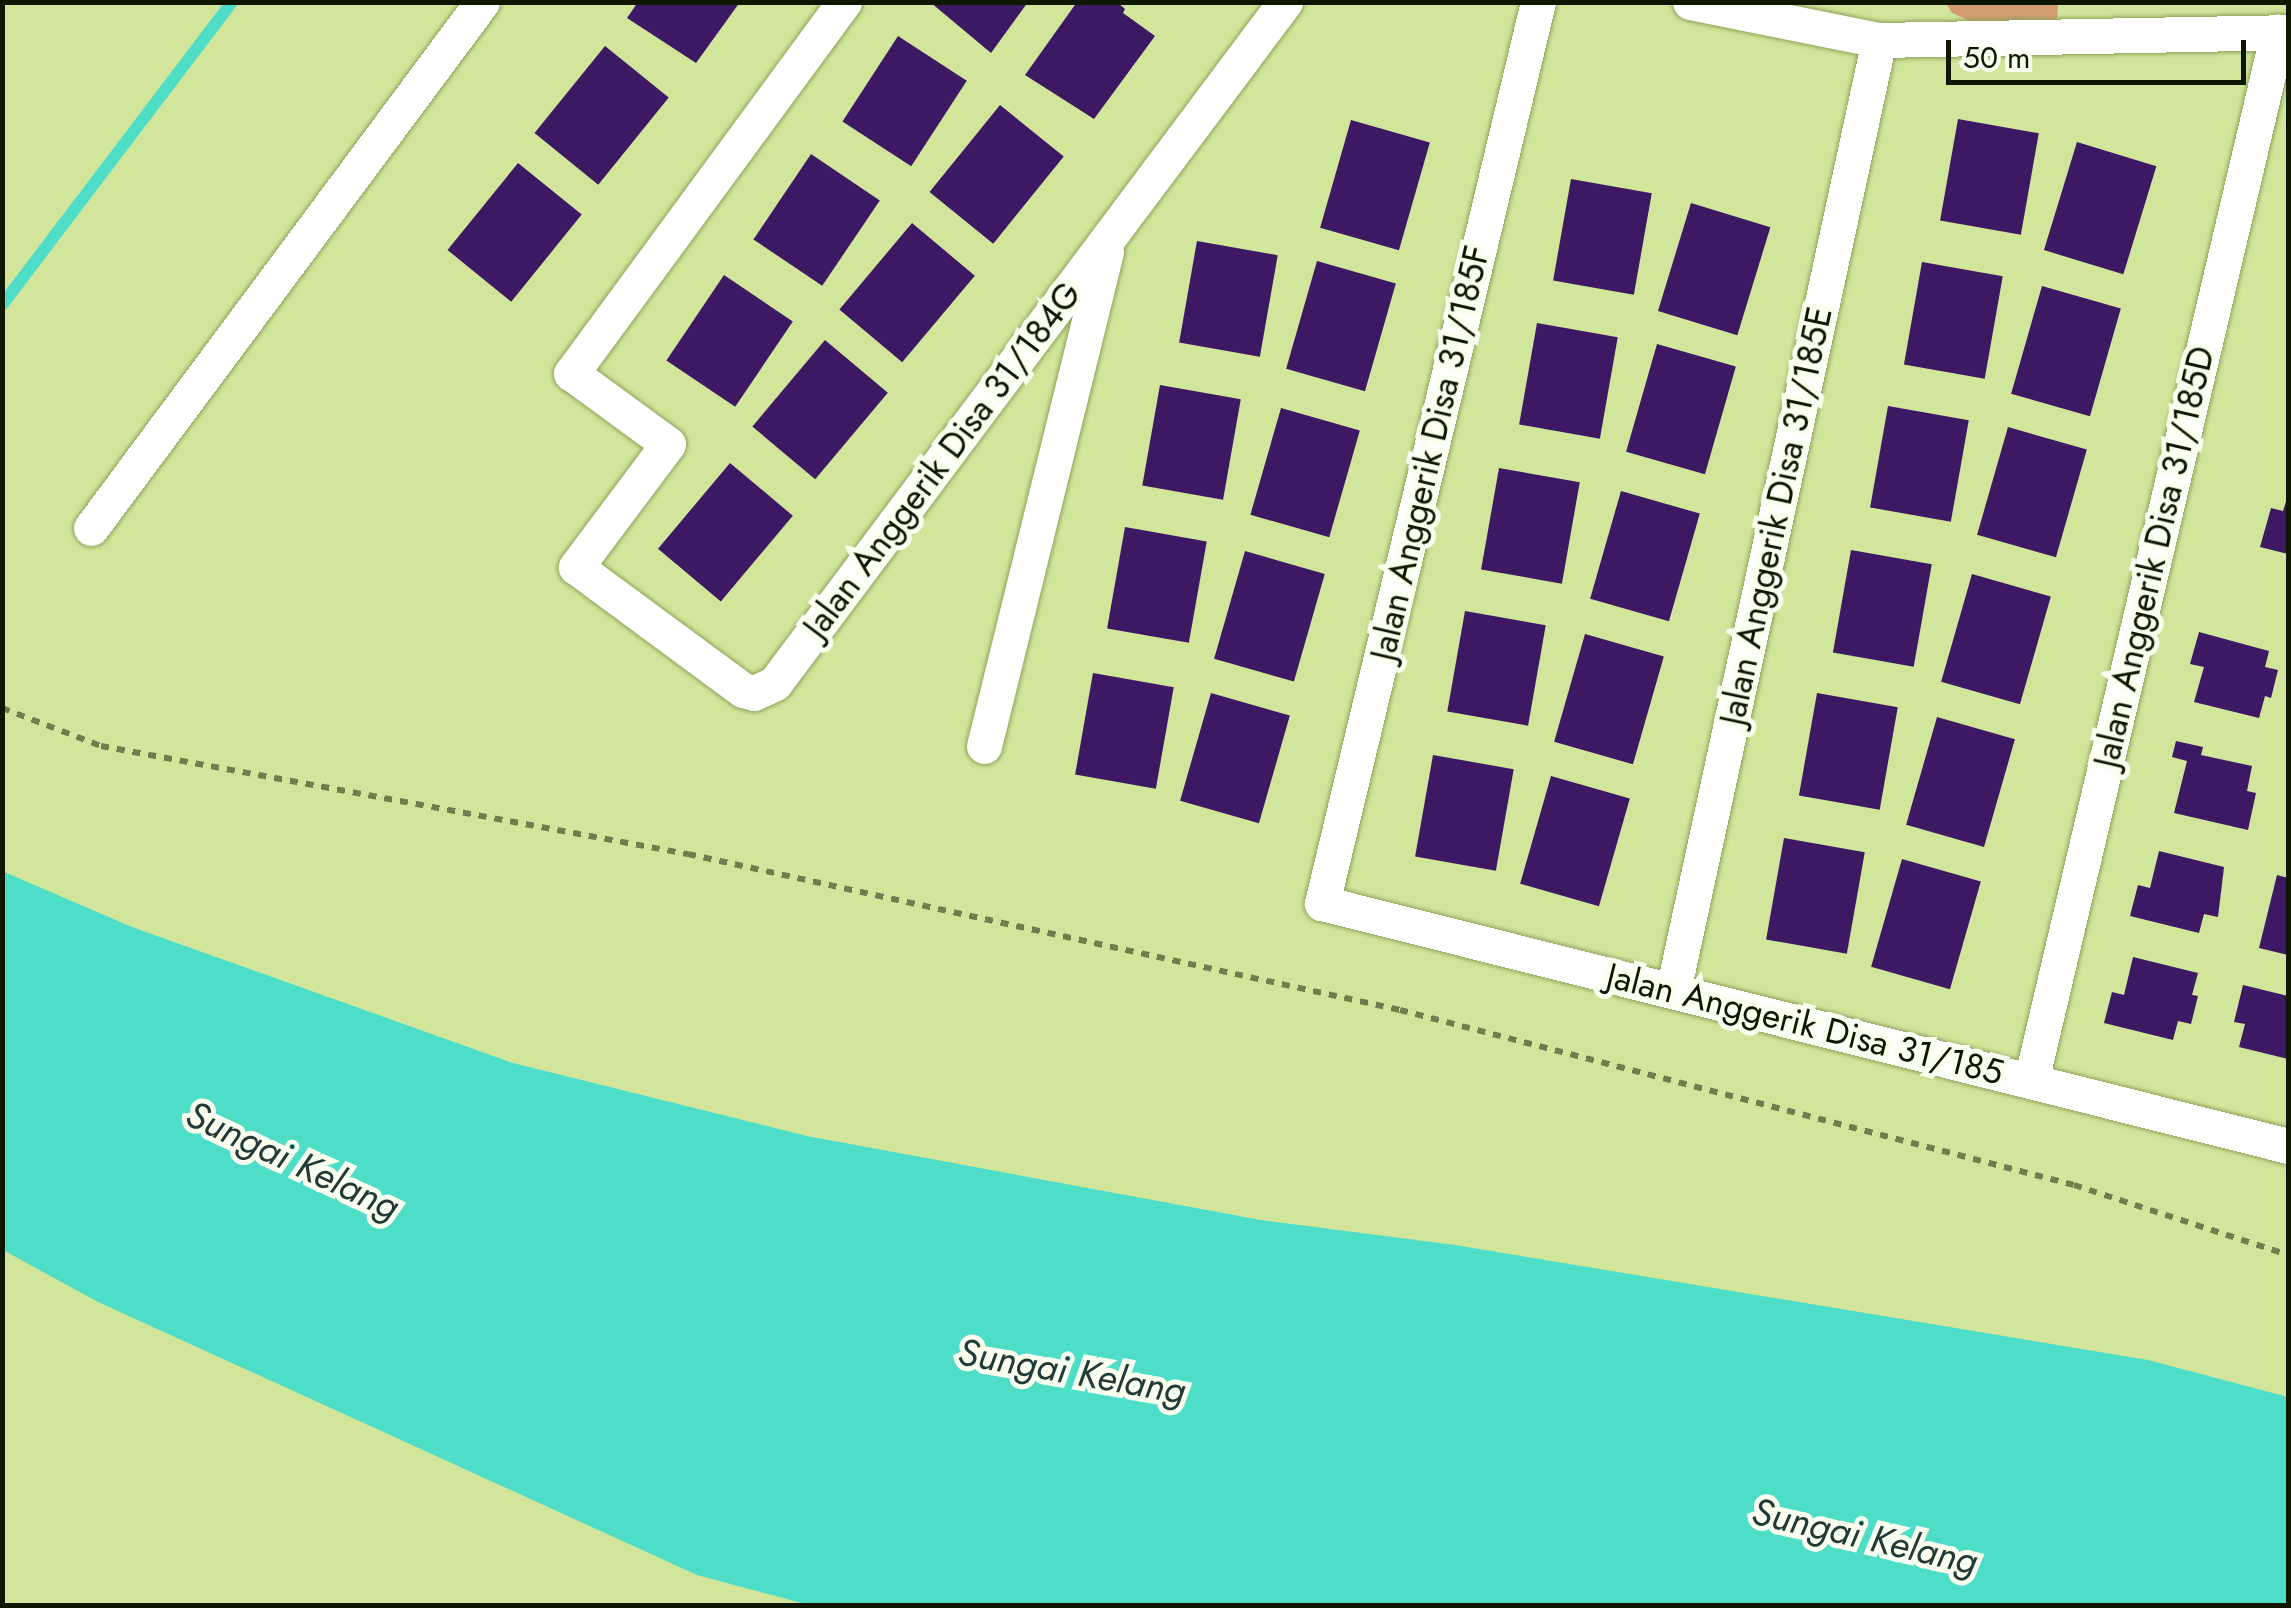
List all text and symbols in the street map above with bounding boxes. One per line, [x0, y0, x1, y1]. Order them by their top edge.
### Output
scale bar [1951, 20, 2251, 82]
text: 50 m [1963, 36, 2030, 79]
street label: Jalan Anggerik Disa 31/185F [1362, 241, 1498, 665]
street label: Jalan Anggerik Disa 31/184G [794, 274, 1090, 646]
street label: Jalan Anggerik Disa 31/185E [1711, 303, 1841, 729]
street label: Jalan Anggerik Disa 31/185D [2085, 342, 2223, 772]
street label: Jalan Anggerik Disa 31/185 [1602, 954, 2008, 1094]
water label: Sungai Kelang [179, 1091, 407, 1229]
water label: Sungai Kelang [955, 1329, 1189, 1413]
water label: Sungai Kelang [1748, 1488, 1982, 1584]

